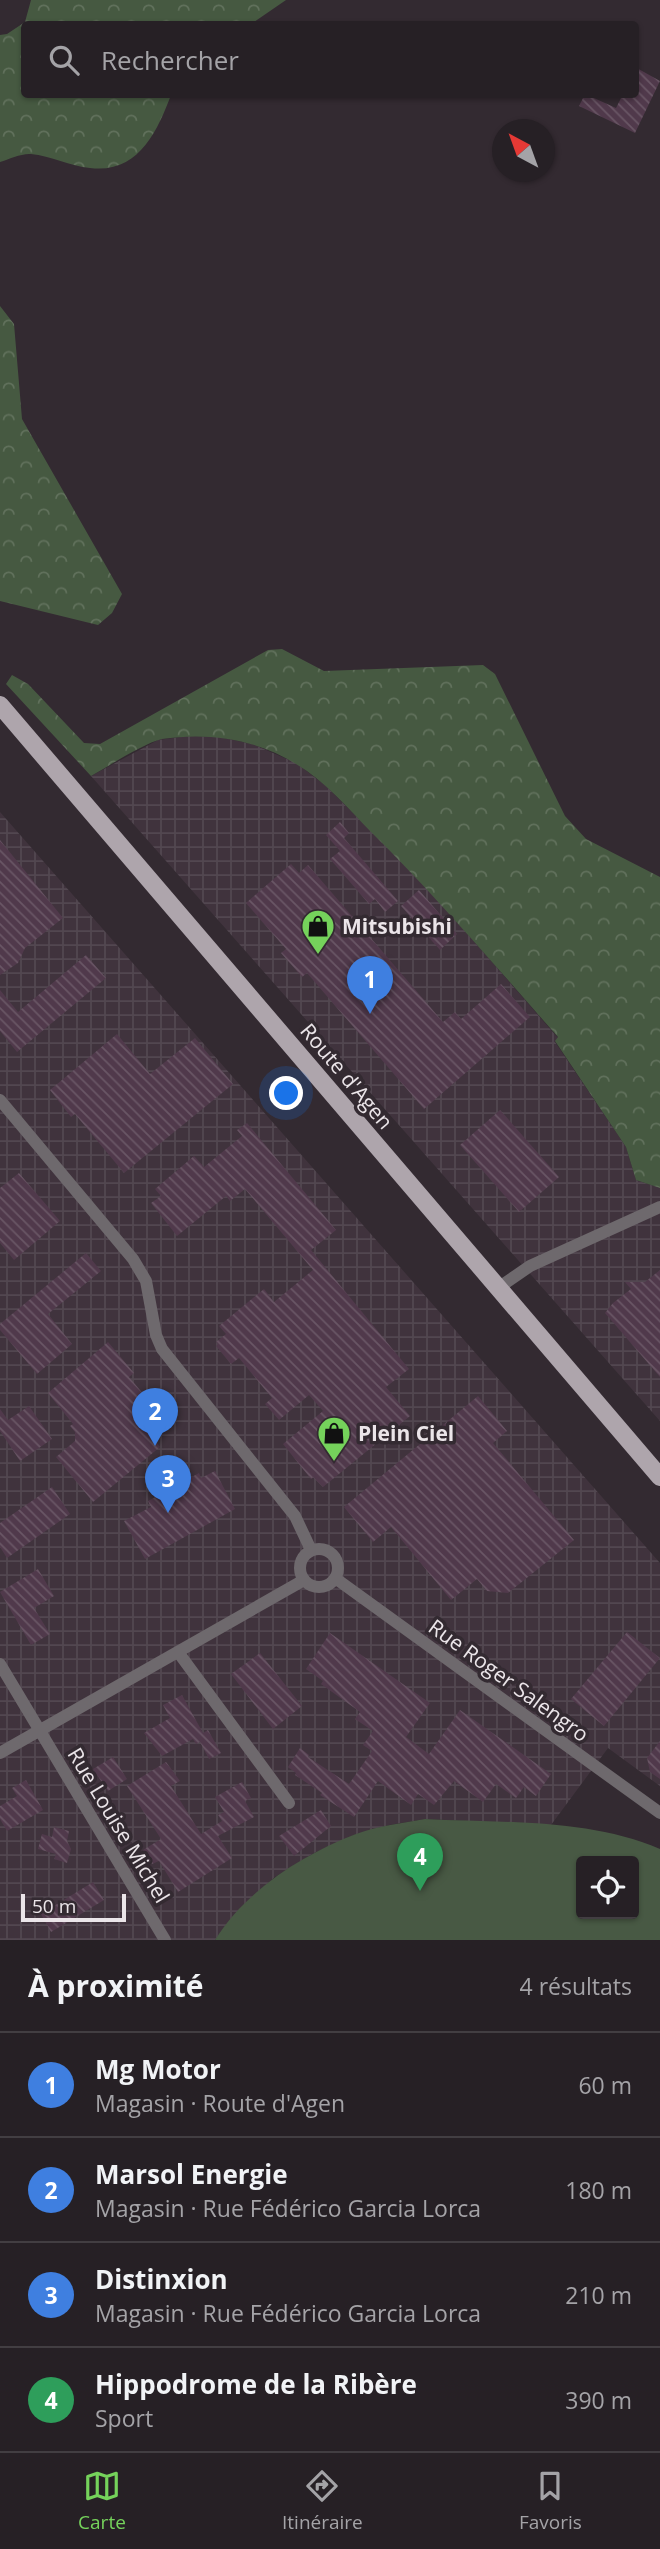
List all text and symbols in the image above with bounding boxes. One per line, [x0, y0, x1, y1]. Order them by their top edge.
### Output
search box [21, 21, 639, 98]
icon: search [45, 41, 83, 79]
text: Rechercher [101, 42, 239, 78]
north arrow [492, 119, 555, 182]
shop icon: Mitsubishi [299, 907, 337, 956]
place label: Mitsubishi [342, 912, 452, 940]
pin: 1 [347, 956, 393, 1014]
street label: Route d'Agen [294, 1017, 400, 1135]
your location [269, 1076, 303, 1110]
pin: 2 [132, 1388, 178, 1446]
shop icon: Plein Ciel [315, 1414, 353, 1463]
place label: Plein Ciel [358, 1419, 454, 1447]
pin: 3 [145, 1455, 191, 1513]
street label: Rue Roger Salengro [423, 1612, 595, 1748]
street label: Rue Louise Michel [62, 1742, 176, 1908]
pin: 4 [397, 1833, 443, 1891]
map controls [576, 1856, 639, 1919]
button: locate [576, 1856, 639, 1919]
scale bar [21, 1891, 126, 1923]
text: 50 m [32, 1893, 76, 1919]
text: À proximité [28, 1965, 204, 2006]
text: 4 résultats [520, 1970, 632, 2002]
text: Mg Motor [95, 2051, 221, 2087]
text: 1 [44, 2069, 58, 2101]
text: 60 m [578, 2069, 632, 2101]
text: Magasin · Route d'Agen [95, 2087, 345, 2119]
text: Marsol Energie [95, 2156, 288, 2192]
text: 2 [44, 2174, 58, 2206]
text: 180 m [565, 2174, 632, 2206]
text: Magasin · Rue Fédérico Garcia Lorca [95, 2192, 481, 2224]
text: Distinxion [95, 2261, 228, 2297]
text: 3 [44, 2279, 58, 2311]
text: 210 m [565, 2279, 632, 2311]
text: Magasin · Rue Fédérico Garcia Lorca [95, 2297, 481, 2329]
text: Hippodrome de la Ribère [95, 2366, 417, 2402]
text: 4 [44, 2384, 58, 2416]
text: 390 m [565, 2384, 632, 2416]
text: Sport [95, 2402, 153, 2434]
tab: Carte [78, 2467, 126, 2535]
tab: Itinéraire [282, 2467, 363, 2535]
tab: Favoris [519, 2467, 582, 2535]

